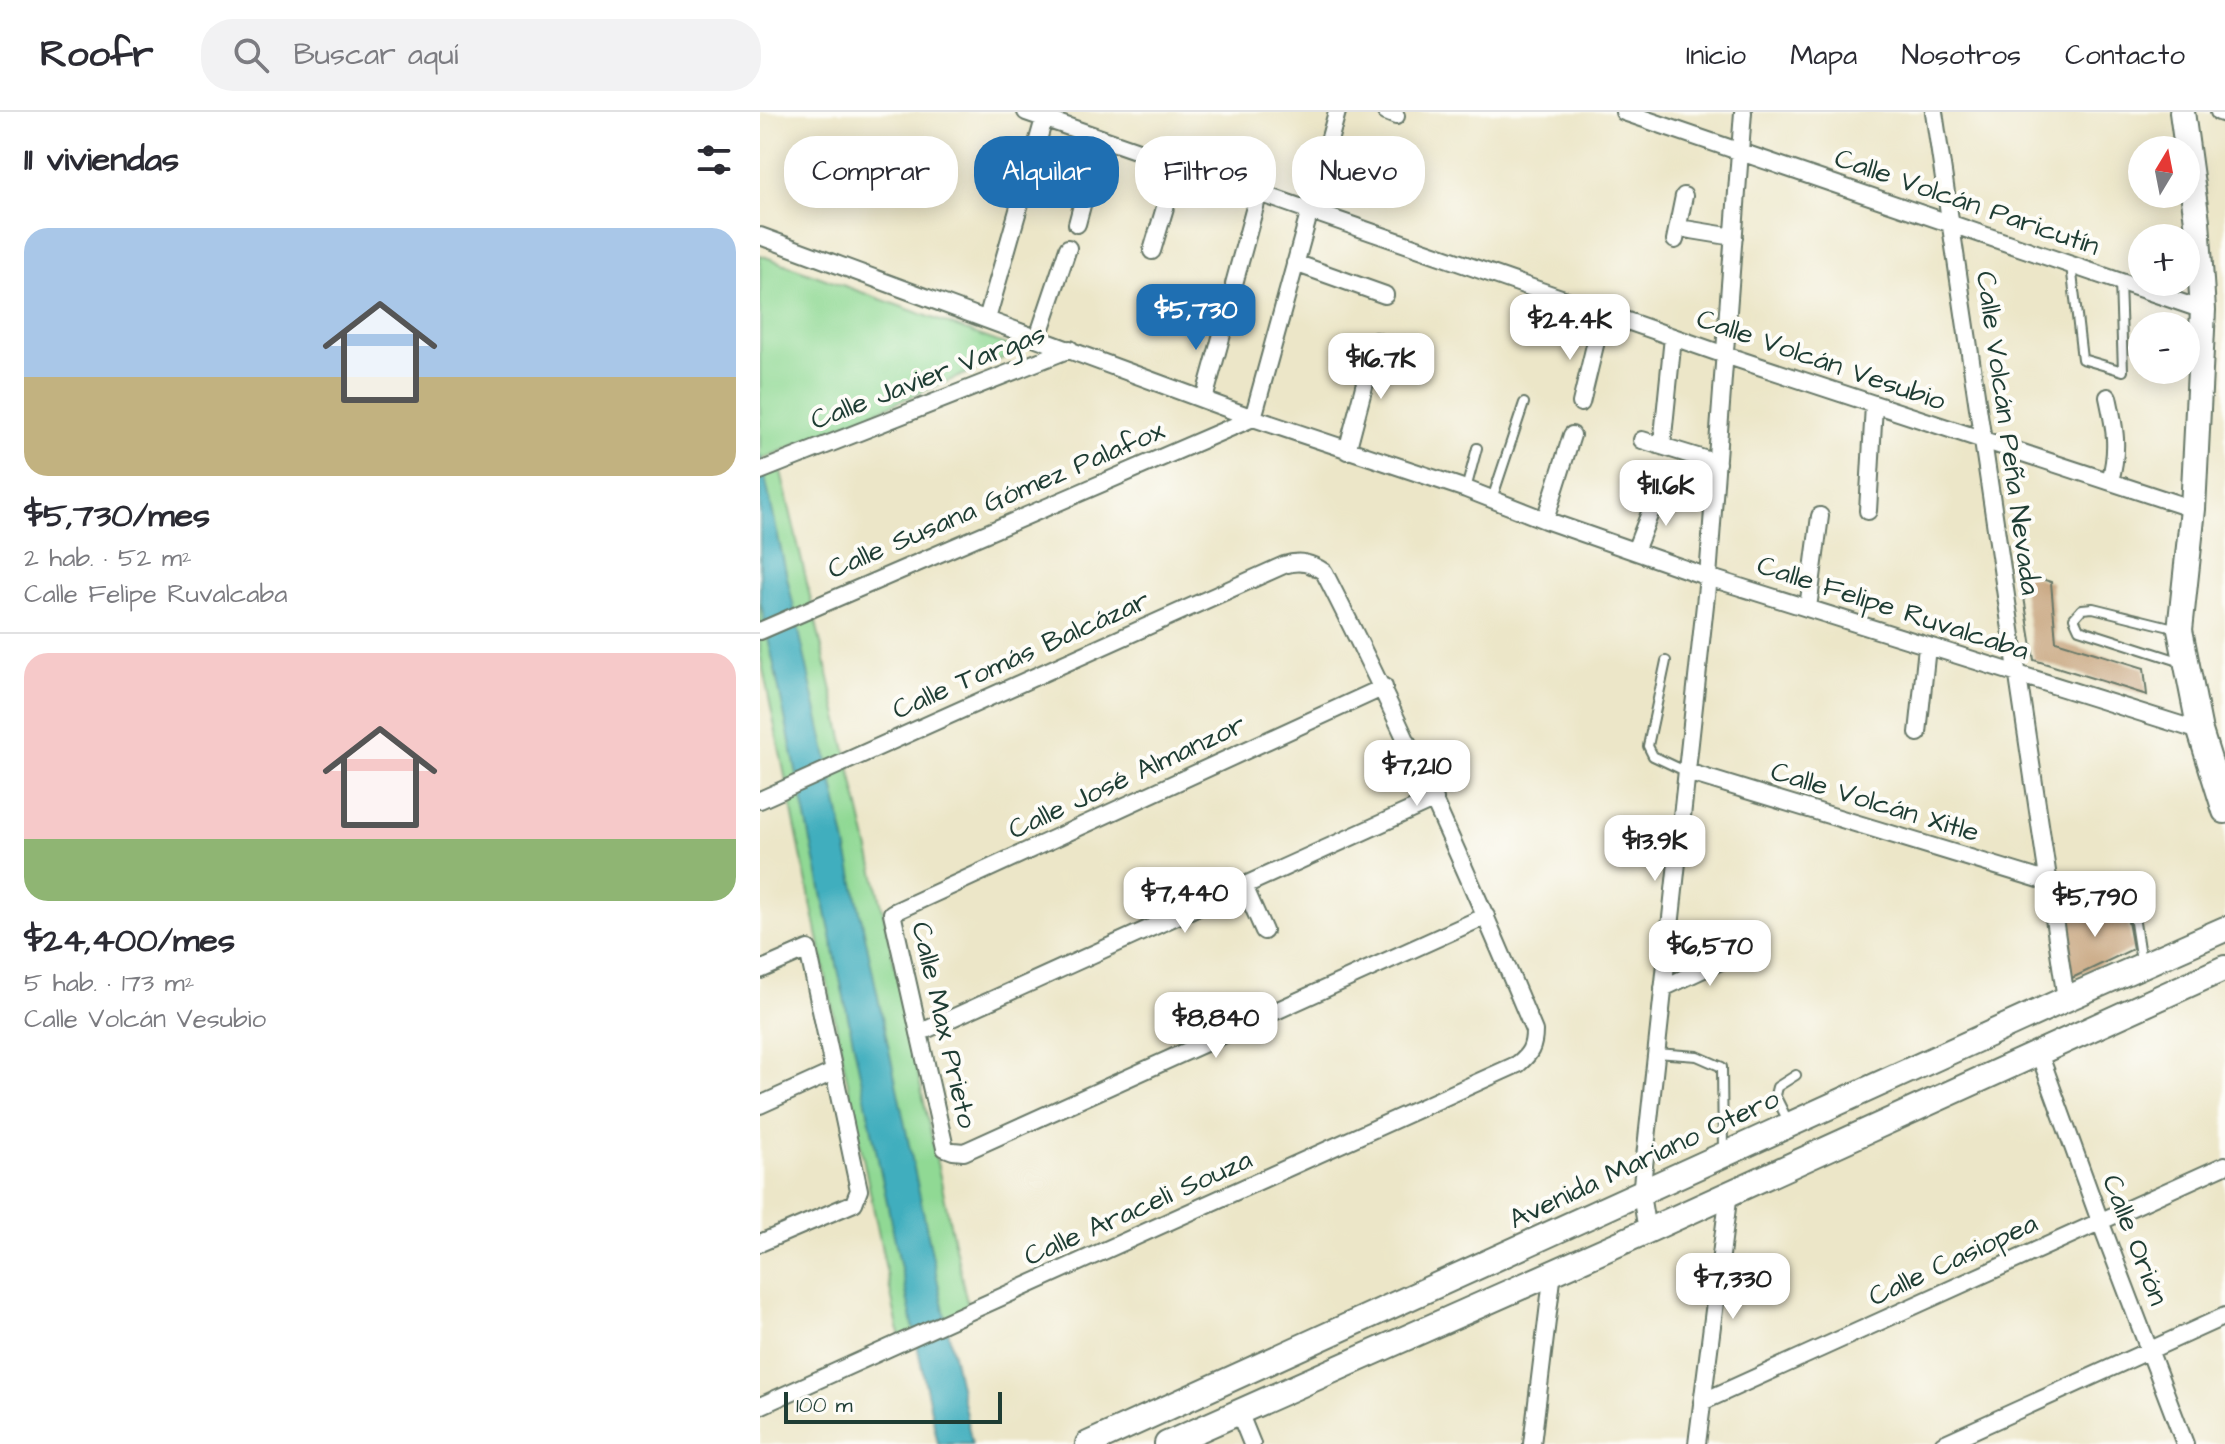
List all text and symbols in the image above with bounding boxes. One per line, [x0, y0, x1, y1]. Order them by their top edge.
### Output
search box [201, 19, 761, 91]
text: Roofr [40, 29, 153, 81]
icon: search [229, 33, 273, 77]
text: Buscar aquí [293, 34, 458, 76]
text: Inicio [1686, 36, 1746, 75]
text: Mapa [1790, 36, 1857, 75]
text: Nosotros [1901, 36, 2021, 75]
text: Contacto [2065, 36, 2185, 75]
text: 11 viviendas [24, 136, 179, 184]
chip: Comprar [784, 136, 958, 208]
chip: Alquilar [974, 136, 1119, 208]
chip: Filtros [1135, 136, 1276, 208]
chip: Nuevo [1292, 136, 1425, 208]
north arrow [2128, 136, 2200, 208]
map controls [2128, 136, 2200, 384]
icon: filters [692, 138, 736, 182]
street label: Calle Volcán Paricutín [1830, 138, 2104, 266]
button: + [2128, 224, 2200, 296]
street label: Calle Volcán Peña Nevada [1966, 269, 2050, 597]
icon: home [308, 280, 452, 424]
pin: $5,730 [1131, 284, 1261, 352]
text: $5,730 [1154, 292, 1238, 328]
pin: $24.4K [1505, 294, 1635, 362]
street label: Calle Volcán Vesubio [1691, 299, 1951, 421]
text: $24.4K [1528, 302, 1612, 338]
button: − [2128, 312, 2200, 384]
street label: Calle Javier Vargas [805, 314, 1052, 441]
pin: $16.7K [1316, 333, 1446, 401]
text: $16.7K [1346, 341, 1416, 377]
street label: Calle Susana Gómez Palafox [821, 411, 1171, 589]
pin: $11.6K [1601, 460, 1731, 528]
text: $11.6K [1638, 468, 1694, 504]
text: $5,730/mes [24, 492, 210, 540]
text: 2 hab. · 52 m² [24, 540, 192, 576]
street label: Calle Felipe Ruvalcaba [1752, 546, 2034, 670]
text: Calle Felipe Ruvalcaba [24, 576, 287, 612]
street label: Calle Tomás Balcázar [886, 581, 1156, 729]
icon: home [308, 705, 452, 849]
street label: Calle José Almanzor [1002, 705, 1252, 849]
pin: $7,210 [1352, 740, 1482, 808]
text: $7,210 [1382, 748, 1452, 784]
street label: Calle Volcán Xitle [1766, 752, 1984, 852]
pin: $13.9K [1590, 815, 1720, 883]
text: $13.9K [1622, 823, 1688, 859]
pin: $7,440 [1120, 867, 1250, 935]
pin: $5,790 [2030, 871, 2160, 939]
text: $7,440 [1142, 875, 1228, 911]
text: $5,790 [2053, 879, 2137, 915]
text: $24,400/mes [24, 917, 235, 965]
street label: Calle Max Prieto [901, 918, 987, 1132]
pin: $6,570 [1645, 920, 1775, 988]
text: $6,570 [1667, 928, 1753, 964]
text: 5 hab. · 173 m² [24, 965, 195, 1001]
pin: $8,840 [1151, 992, 1281, 1060]
text: $8,840 [1173, 1000, 1259, 1036]
text: Calle Volcán Vesubio [24, 1001, 266, 1037]
street label: Avenida Mariano Otero [1502, 1079, 1786, 1239]
street label: Calle Araceli Souza [1018, 1140, 1258, 1276]
street label: Calle Orión [2092, 1169, 2178, 1311]
street label: Calle Casiopea [1862, 1204, 2044, 1316]
pin: $7,330 [1668, 1253, 1798, 1321]
text: $7,330 [1694, 1261, 1772, 1297]
scale bar [784, 1388, 1002, 1424]
text: 100 m [796, 1390, 853, 1421]

